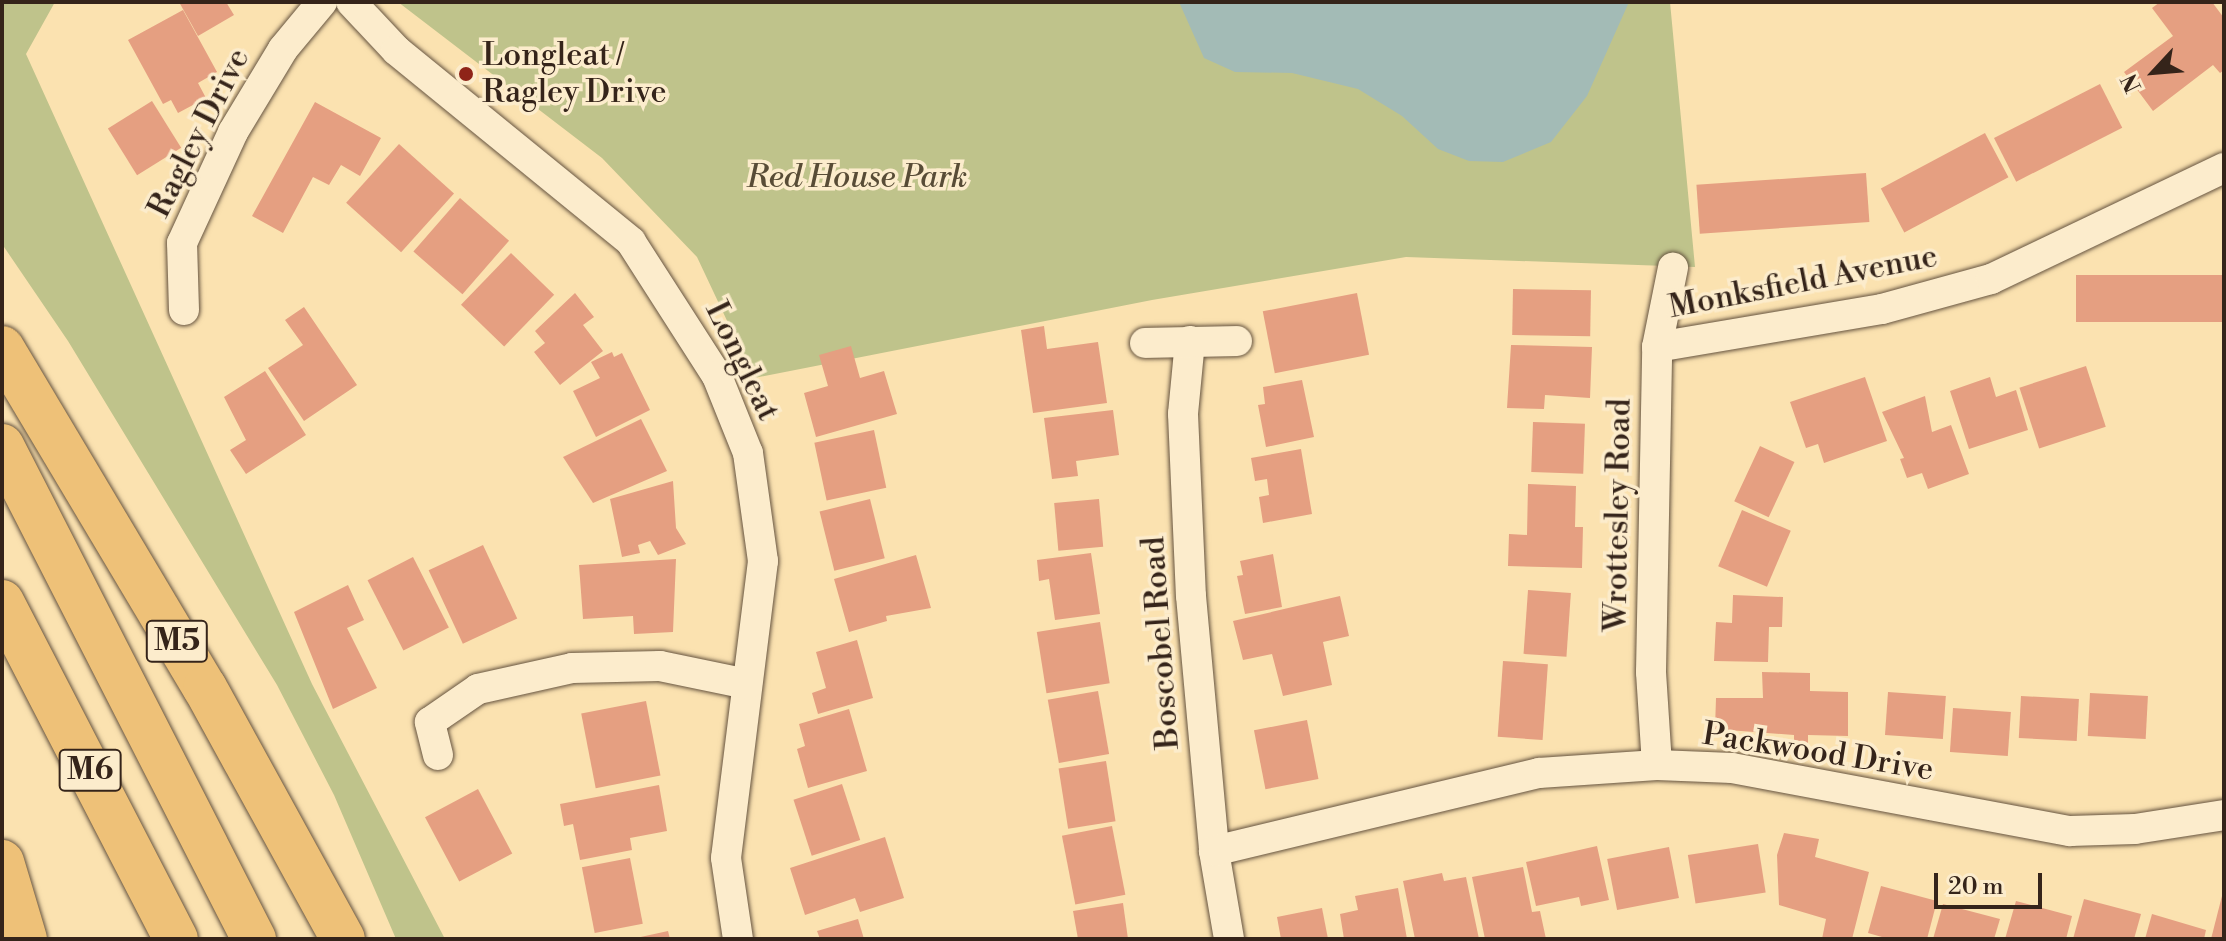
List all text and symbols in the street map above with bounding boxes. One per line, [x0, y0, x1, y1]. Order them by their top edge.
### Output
north arrow [2114, 32, 2194, 112]
place label: Longleat / Ragley Drive [482, 37, 667, 112]
street label: Ragley Drive [140, 42, 258, 224]
marker: Longleat / Ragley Drive [457, 65, 475, 83]
text: N [2116, 69, 2148, 96]
park label: Red House Park [747, 158, 967, 196]
street label: Monksfield Avenue [1665, 237, 1941, 327]
street label: Longleat [697, 295, 787, 427]
street label: Wrottesley Road [1597, 398, 1639, 632]
street label: Boscobel Road [1134, 535, 1188, 751]
road number: M5 [145, 615, 209, 667]
street label: Packwood Drive [1700, 715, 1936, 789]
road number: M6 [58, 744, 122, 796]
scale bar [1938, 857, 2046, 907]
text: 20 m [1948, 872, 2004, 902]

